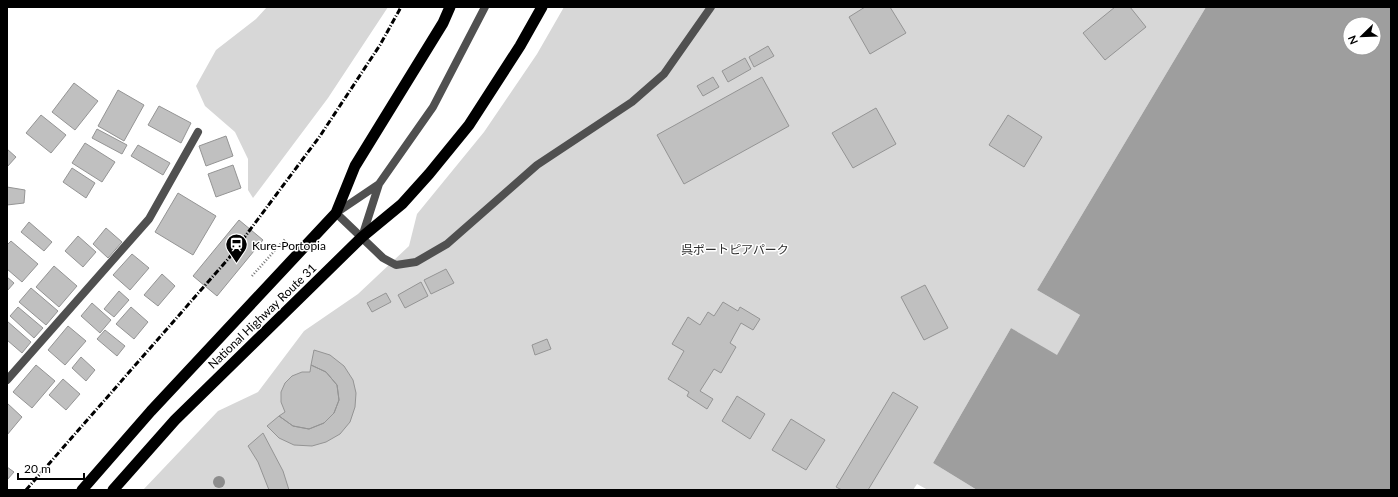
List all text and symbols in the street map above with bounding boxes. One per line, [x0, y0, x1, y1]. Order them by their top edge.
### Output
north arrow [1342, 16, 1382, 56]
text: N [1345, 34, 1360, 47]
station icon: Kure-Portopia [224, 232, 250, 265]
place label: Kure-Portopia [252, 238, 326, 253]
park label: 呉ポートピアパーク [681, 242, 789, 257]
street label: National Highway Route 31 [205, 260, 319, 372]
scale bar [18, 455, 84, 481]
text: 20 m [24, 461, 51, 476]

